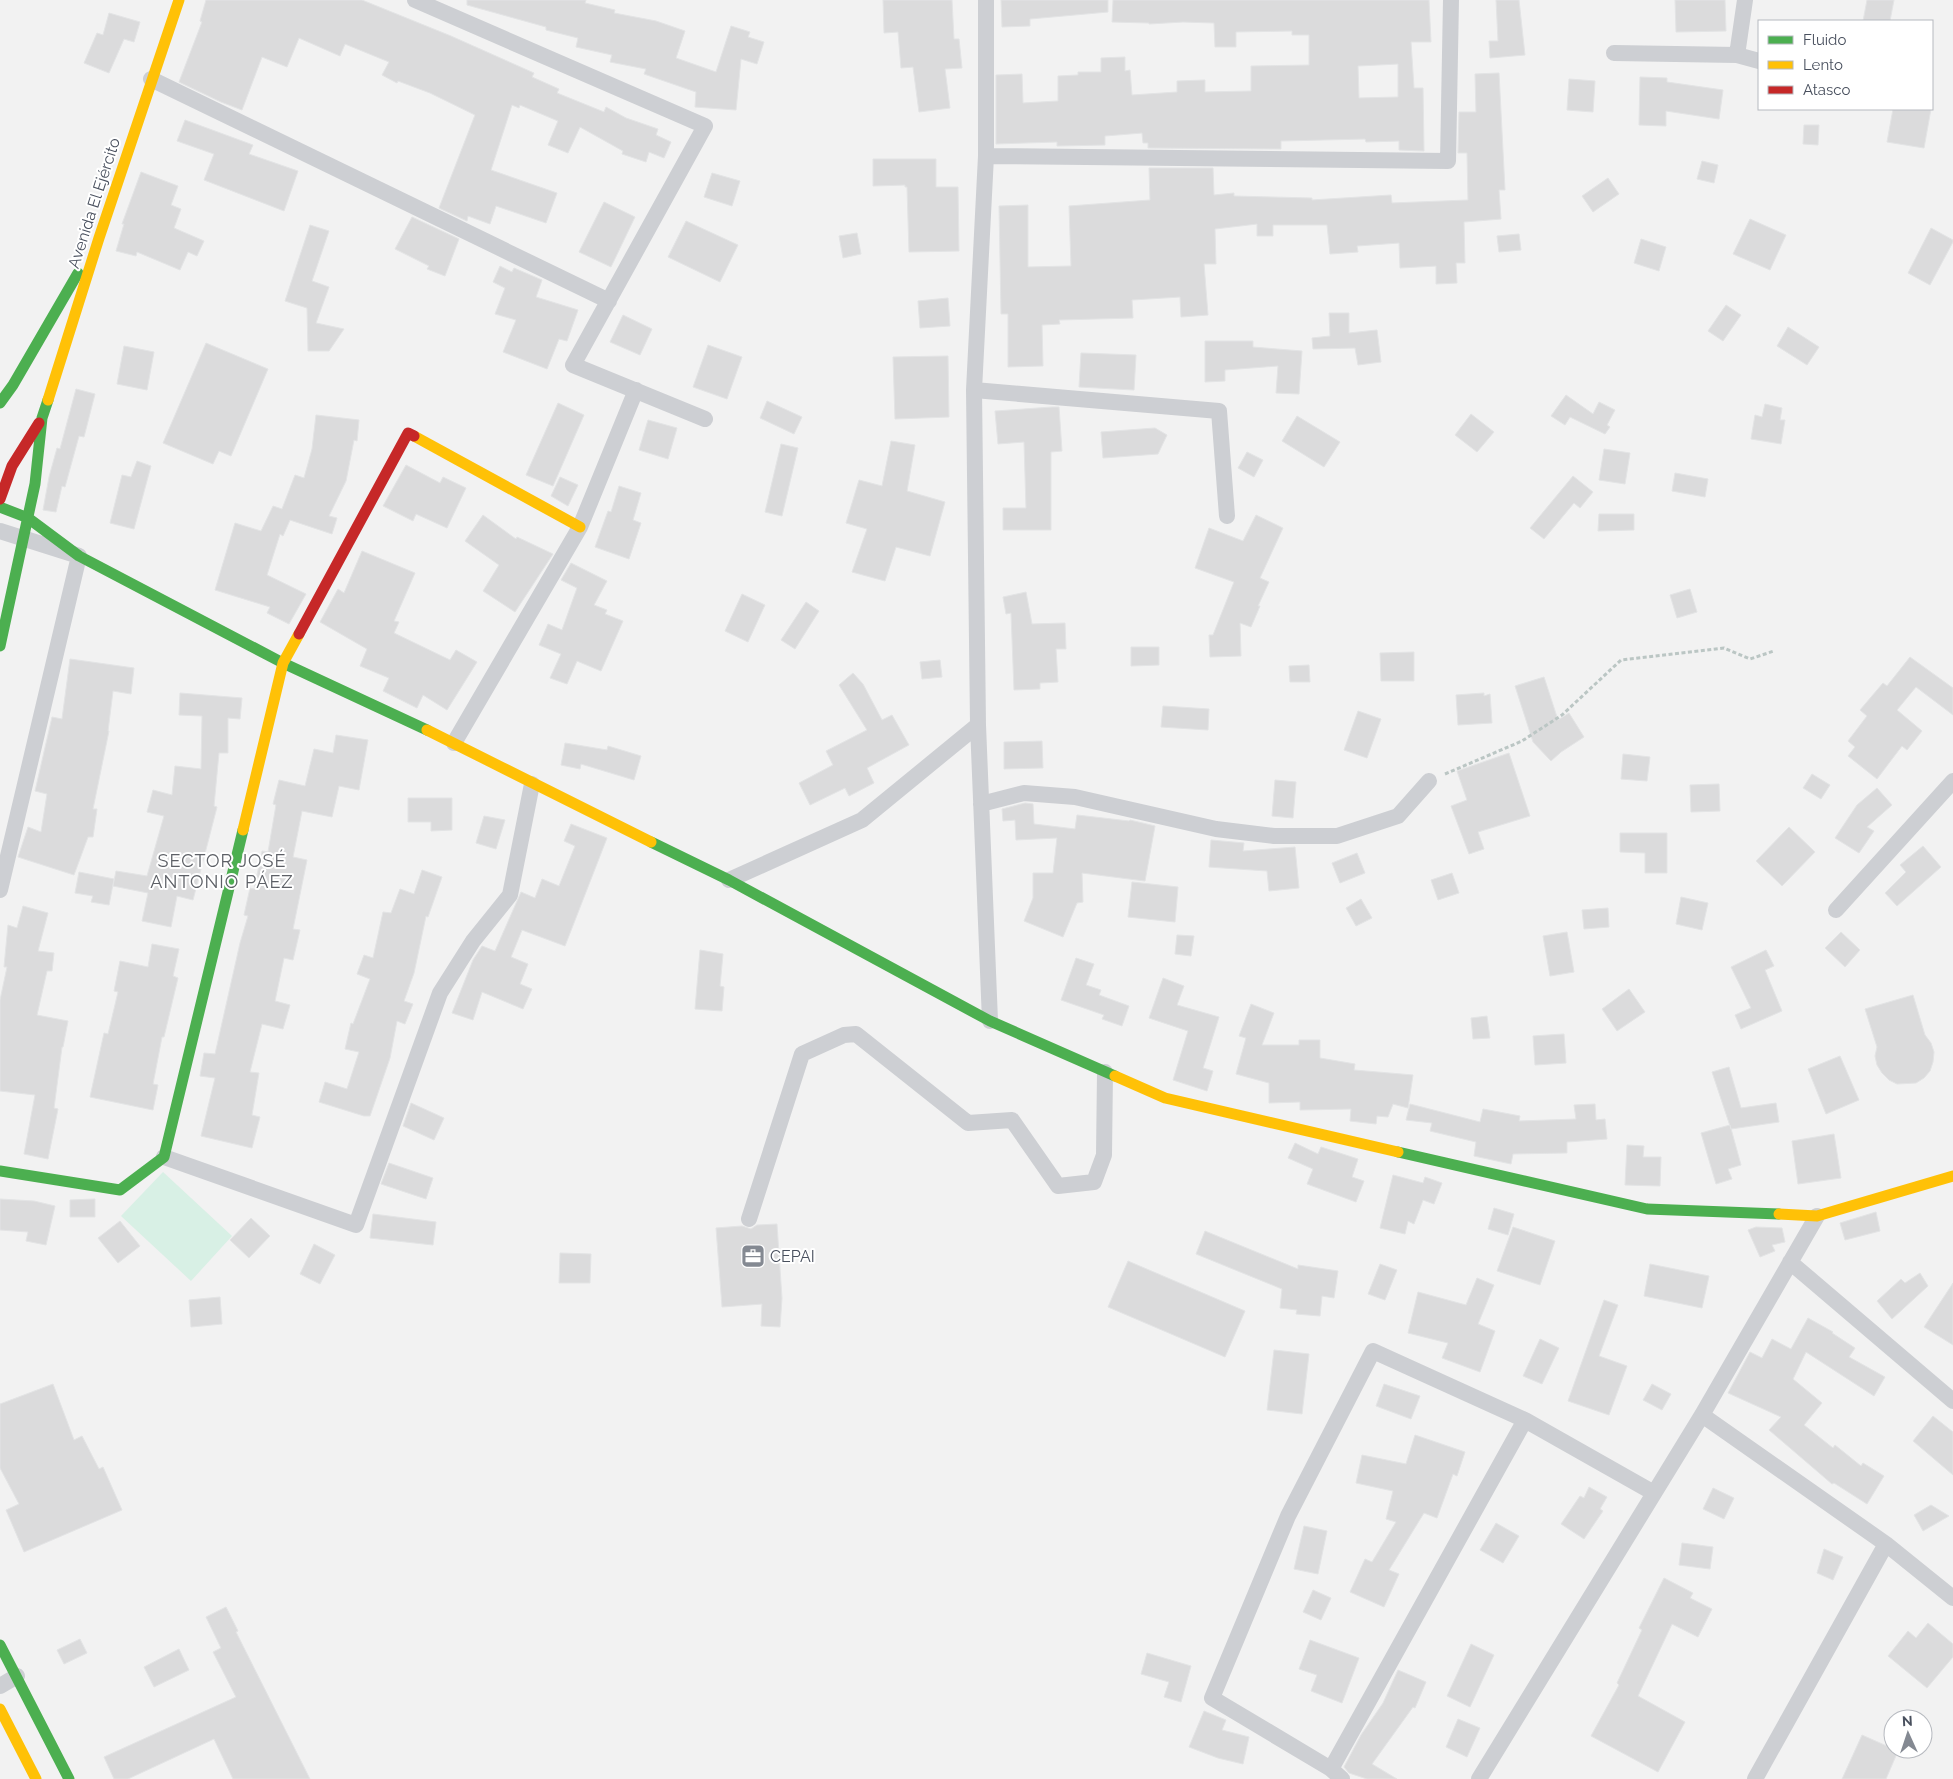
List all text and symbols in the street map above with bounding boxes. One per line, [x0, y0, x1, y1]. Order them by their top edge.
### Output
legend [1758, 20, 1933, 110]
text: Fluido [1803, 31, 1846, 49]
text: Lento [1803, 56, 1843, 74]
text: Atasco [1803, 81, 1850, 99]
street label: Avenida El Ejército [64, 135, 124, 271]
district label: SECTOR JOSÉ ANTONIO PÁEZ [150, 849, 294, 892]
office icon: CEPAI [740, 1243, 766, 1269]
place label: CEPAI [770, 1247, 815, 1266]
north arrow [1883, 1709, 1933, 1759]
text: N [1902, 1713, 1913, 1729]

